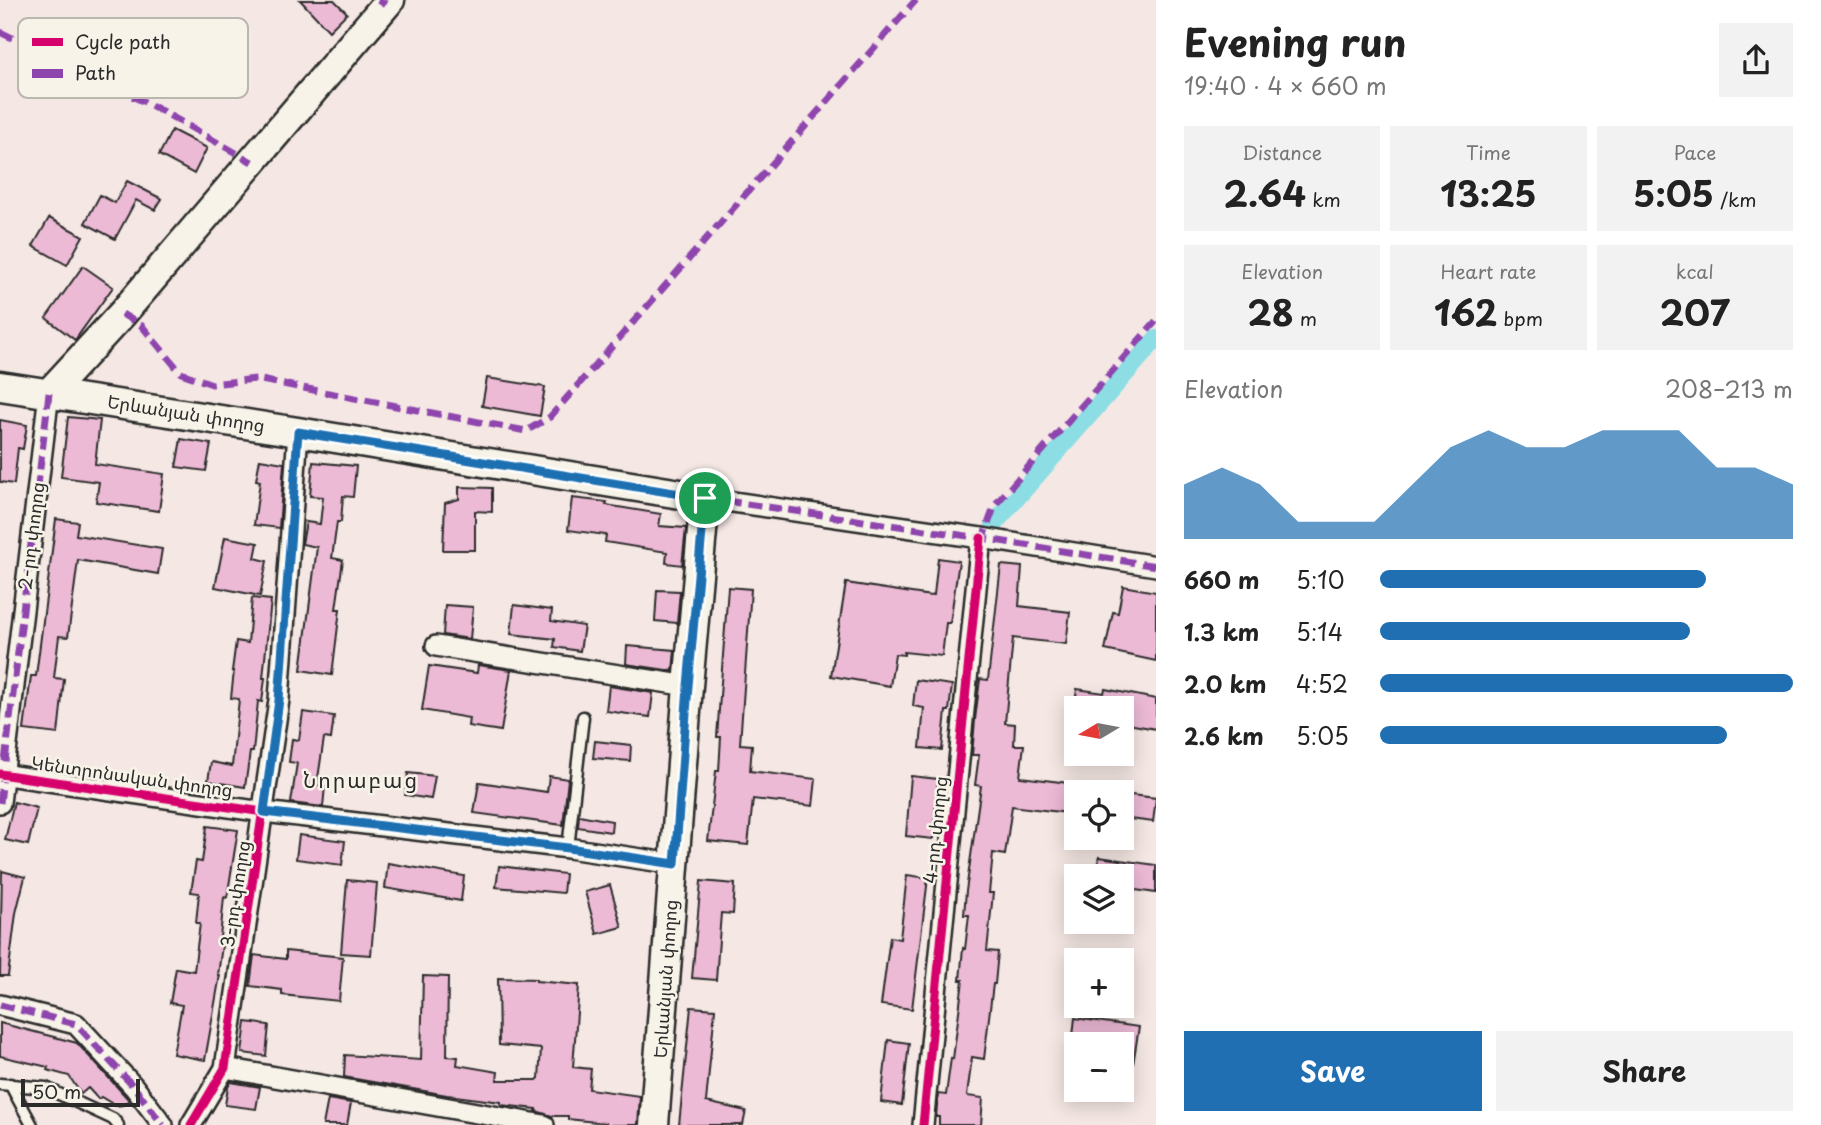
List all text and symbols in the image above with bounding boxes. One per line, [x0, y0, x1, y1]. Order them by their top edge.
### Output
text: Evening run [1184, 13, 1406, 70]
legend [18, 18, 248, 98]
button: share [1719, 23, 1793, 97]
text: Cycle path [75, 27, 171, 55]
text: Path [75, 58, 116, 86]
text: 19:40 · 4 × 660 m [1184, 68, 1387, 103]
text: Distance [1242, 138, 1322, 166]
text: Time [1466, 138, 1511, 166]
text: Pace [1673, 138, 1716, 166]
text: 2.64 [1223, 166, 1306, 219]
text: 13:25 [1440, 166, 1537, 219]
text: 5:05 [1633, 166, 1714, 219]
text: km [1306, 185, 1341, 213]
text: /km [1714, 185, 1757, 213]
text: Elevation [1241, 257, 1323, 285]
text: Heart rate [1441, 257, 1536, 285]
text: kcal [1676, 257, 1714, 285]
text: 28 [1247, 285, 1294, 338]
text: 162 [1434, 285, 1497, 338]
text: 207 [1660, 285, 1730, 338]
text: m [1294, 304, 1317, 332]
text: bpm [1497, 304, 1543, 332]
text: Elevation [1184, 371, 1283, 406]
text: 208–213 m [1665, 371, 1793, 406]
street label: Երևանյան փողոց [105, 387, 267, 438]
pin [675, 468, 735, 528]
icon: arrive [686, 479, 724, 517]
street label: 2-րդ փողոց [10, 480, 51, 591]
text: 660 m [1184, 562, 1260, 597]
text: 5:10 [1296, 562, 1344, 597]
text: 1.3 km [1184, 614, 1259, 649]
text: 5:14 [1296, 614, 1343, 649]
text: 2.0 km [1184, 666, 1266, 701]
text: 4:52 [1296, 666, 1348, 701]
north arrow [1064, 696, 1134, 766]
map controls [1064, 696, 1134, 1102]
text: 2.6 km [1184, 718, 1264, 753]
text: 5:05 [1296, 718, 1349, 753]
street label: Կենտրոնական փողոց [30, 748, 235, 803]
district label: Նորաբաց [303, 763, 419, 795]
street label: 4-րդ փողոց [915, 775, 954, 885]
button: locate [1064, 780, 1134, 850]
street label: 3-րդ փողոց [213, 838, 256, 949]
button: layers [1064, 864, 1134, 934]
street label: Երևանյան փողոց [645, 899, 684, 1059]
button: + [1064, 948, 1134, 1018]
button: Save [1184, 1031, 1482, 1111]
button: Share [1496, 1031, 1793, 1111]
button: − [1064, 1032, 1134, 1102]
scale bar [21, 1076, 140, 1108]
text: 50 m [32, 1077, 81, 1105]

